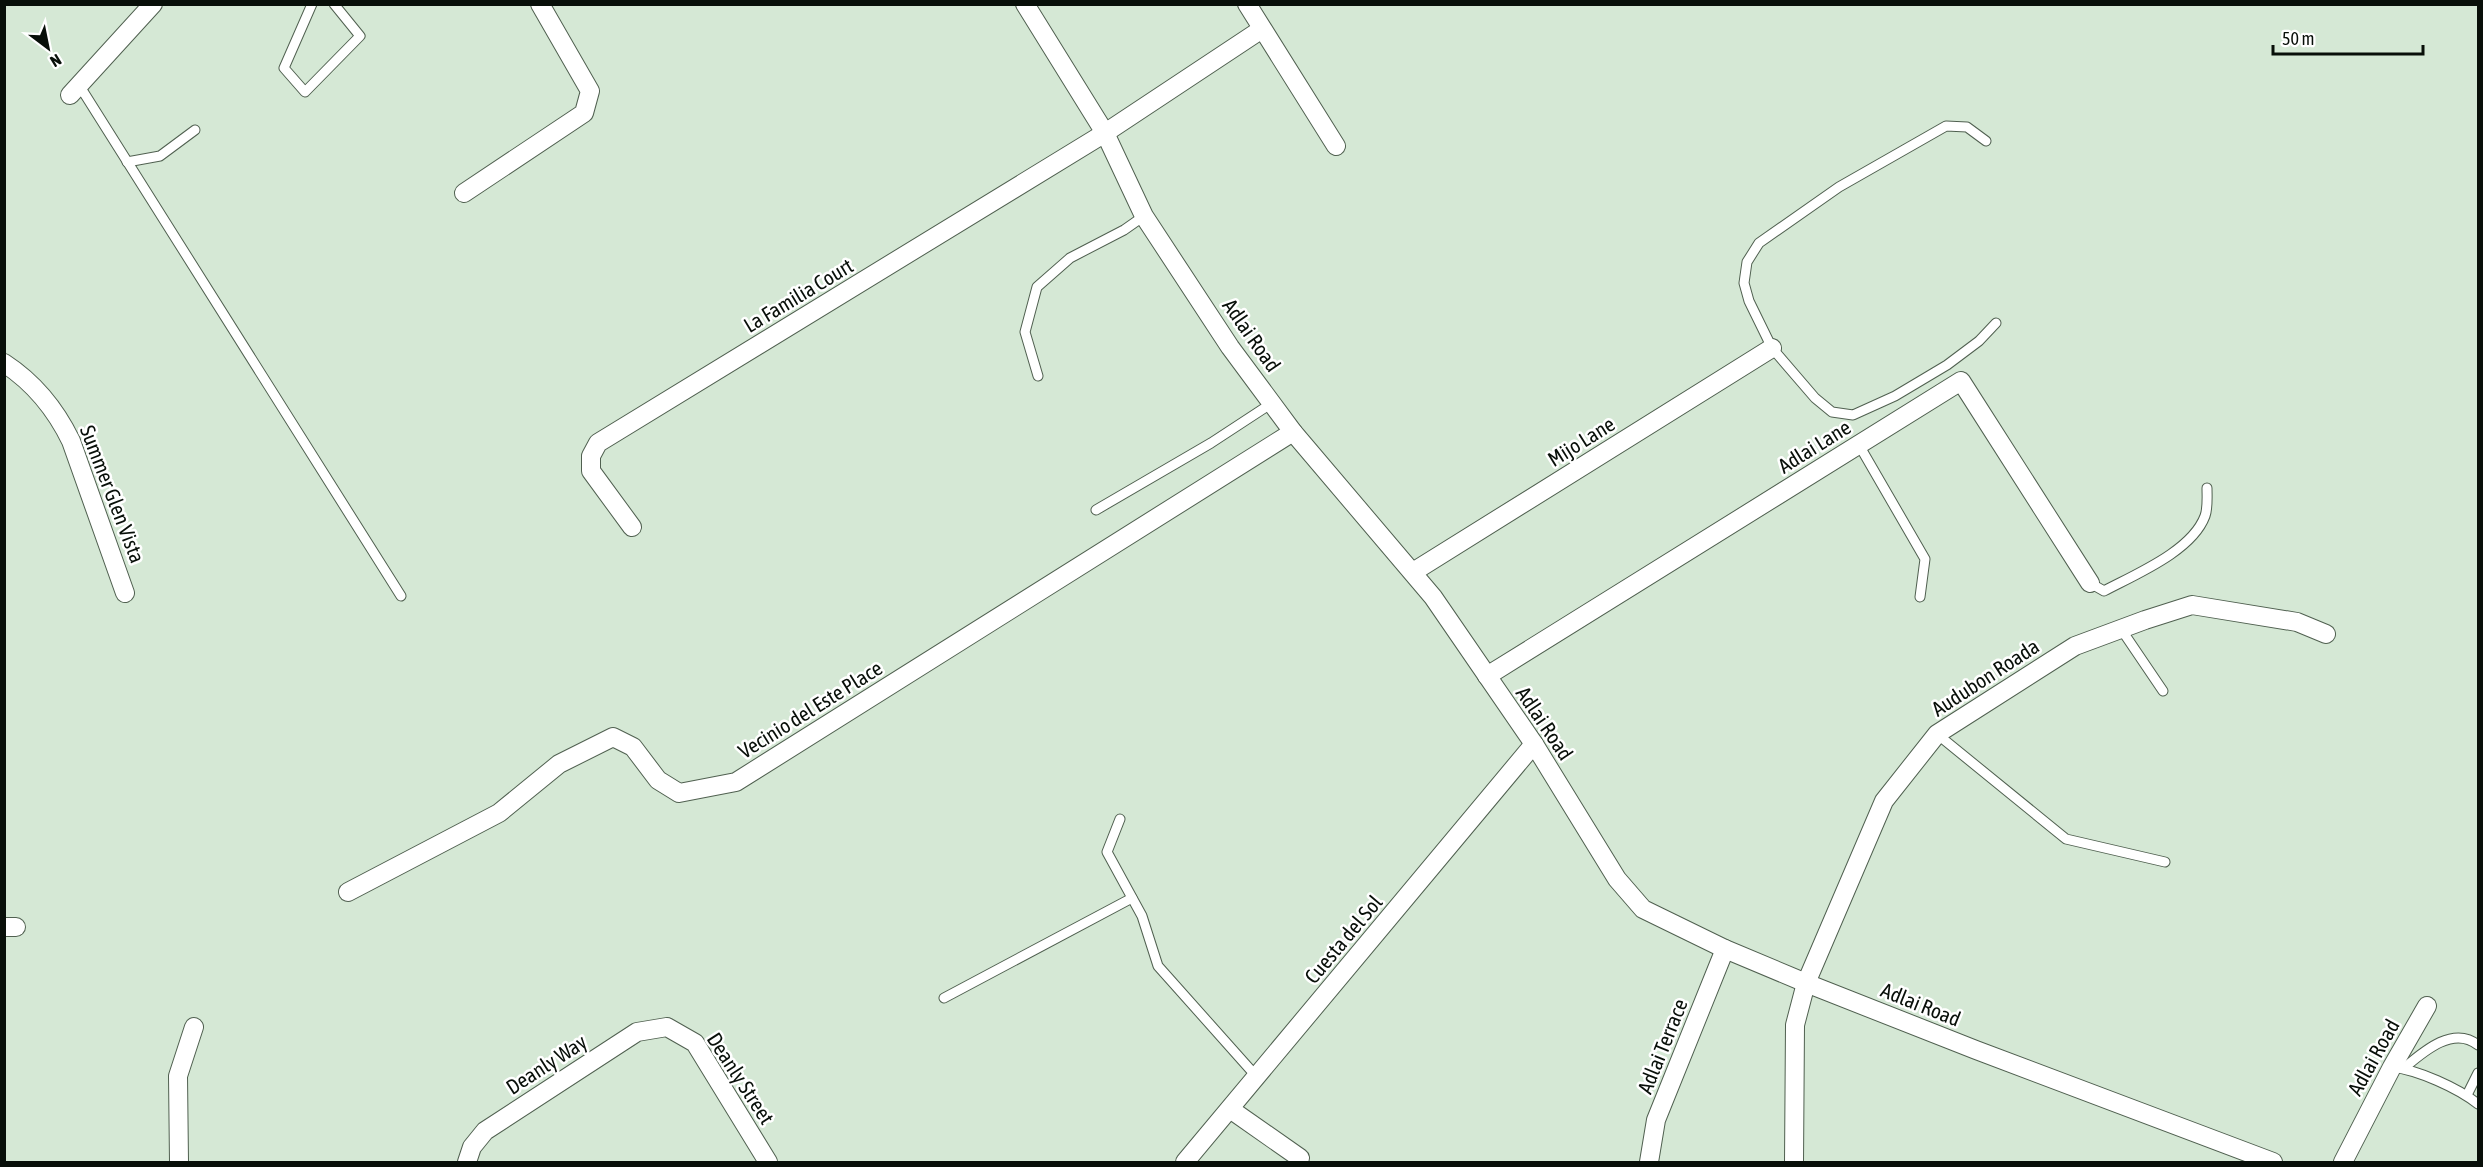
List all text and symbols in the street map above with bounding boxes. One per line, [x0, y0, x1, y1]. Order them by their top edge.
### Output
north arrow [18, 18, 78, 78]
scale bar [2273, 18, 2423, 56]
text: 50 m [2282, 28, 2314, 49]
text: N [47, 51, 65, 71]
street label: La Familia Court [739, 253, 857, 337]
street label: Adlai Road [1218, 294, 1286, 376]
street label: Mijo Lane [1543, 411, 1619, 471]
street label: Adlai Lane [1773, 414, 1855, 478]
street label: Summer Glen Vista [76, 422, 150, 566]
street label: Audubon Roada [1927, 633, 2043, 721]
street label: Vecinio del Este Place [734, 655, 886, 763]
street label: Adlai Road [1512, 682, 1578, 764]
street label: Cuesta del Sol [1299, 890, 1387, 988]
street label: Adlai Road [1878, 977, 1964, 1031]
street label: Adlai Terrace [1632, 995, 1692, 1097]
street label: Adlai Road [2342, 1015, 2404, 1099]
street label: Deanly Street [703, 1028, 779, 1128]
street label: Deanly Way [501, 1029, 591, 1099]

